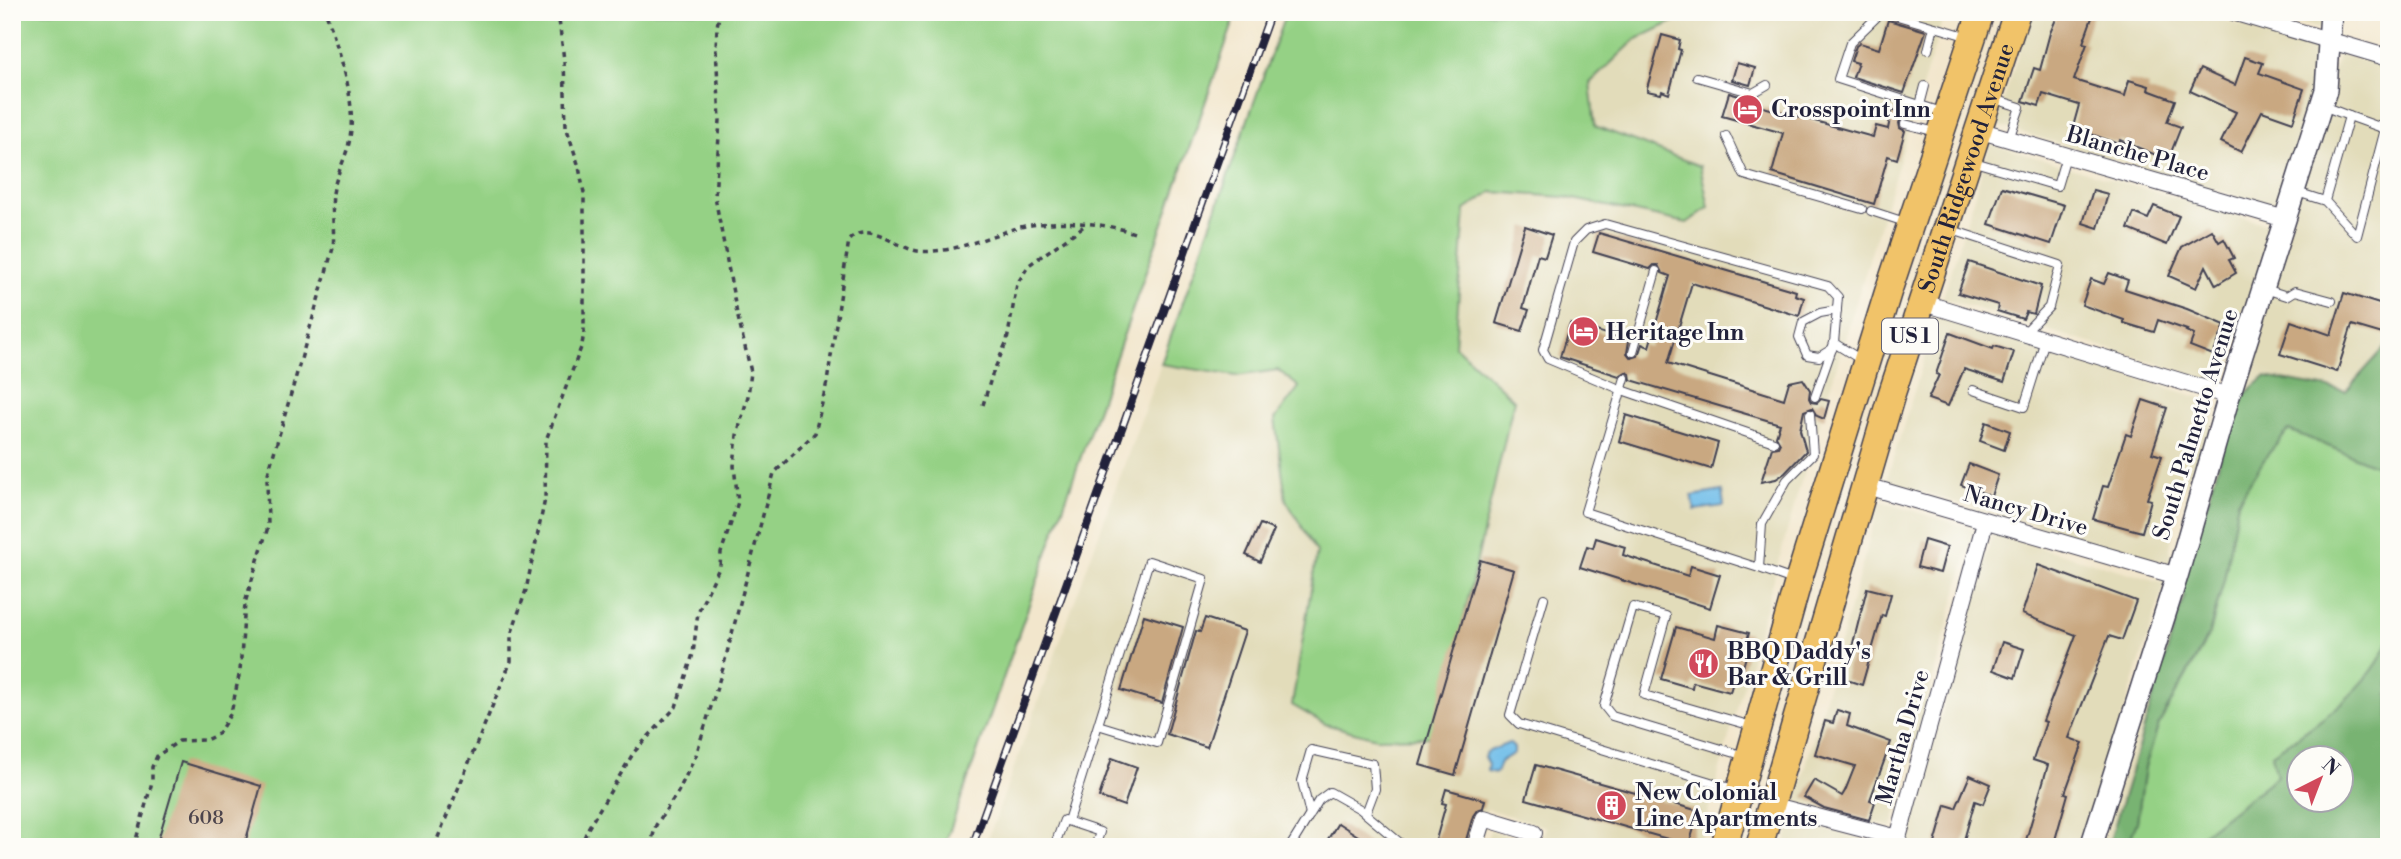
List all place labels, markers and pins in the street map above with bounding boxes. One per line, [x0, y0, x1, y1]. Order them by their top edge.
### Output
hotel icon: Crosspoint Inn [1731, 92, 1765, 126]
place label: Crosspoint Inn [1771, 96, 1931, 124]
hotel icon: Heritage Inn [1566, 315, 1600, 349]
place label: Heritage Inn [1606, 319, 1744, 347]
place label: BBQ Daddy's Bar & Grill [1727, 638, 1871, 692]
restaurant icon: BBQ Daddy's Bar & Grill [1687, 647, 1721, 681]
place label: New Colonial Line Apartments [1635, 779, 1818, 833]
building icon: New Colonial Line Apartments [1595, 788, 1629, 822]

